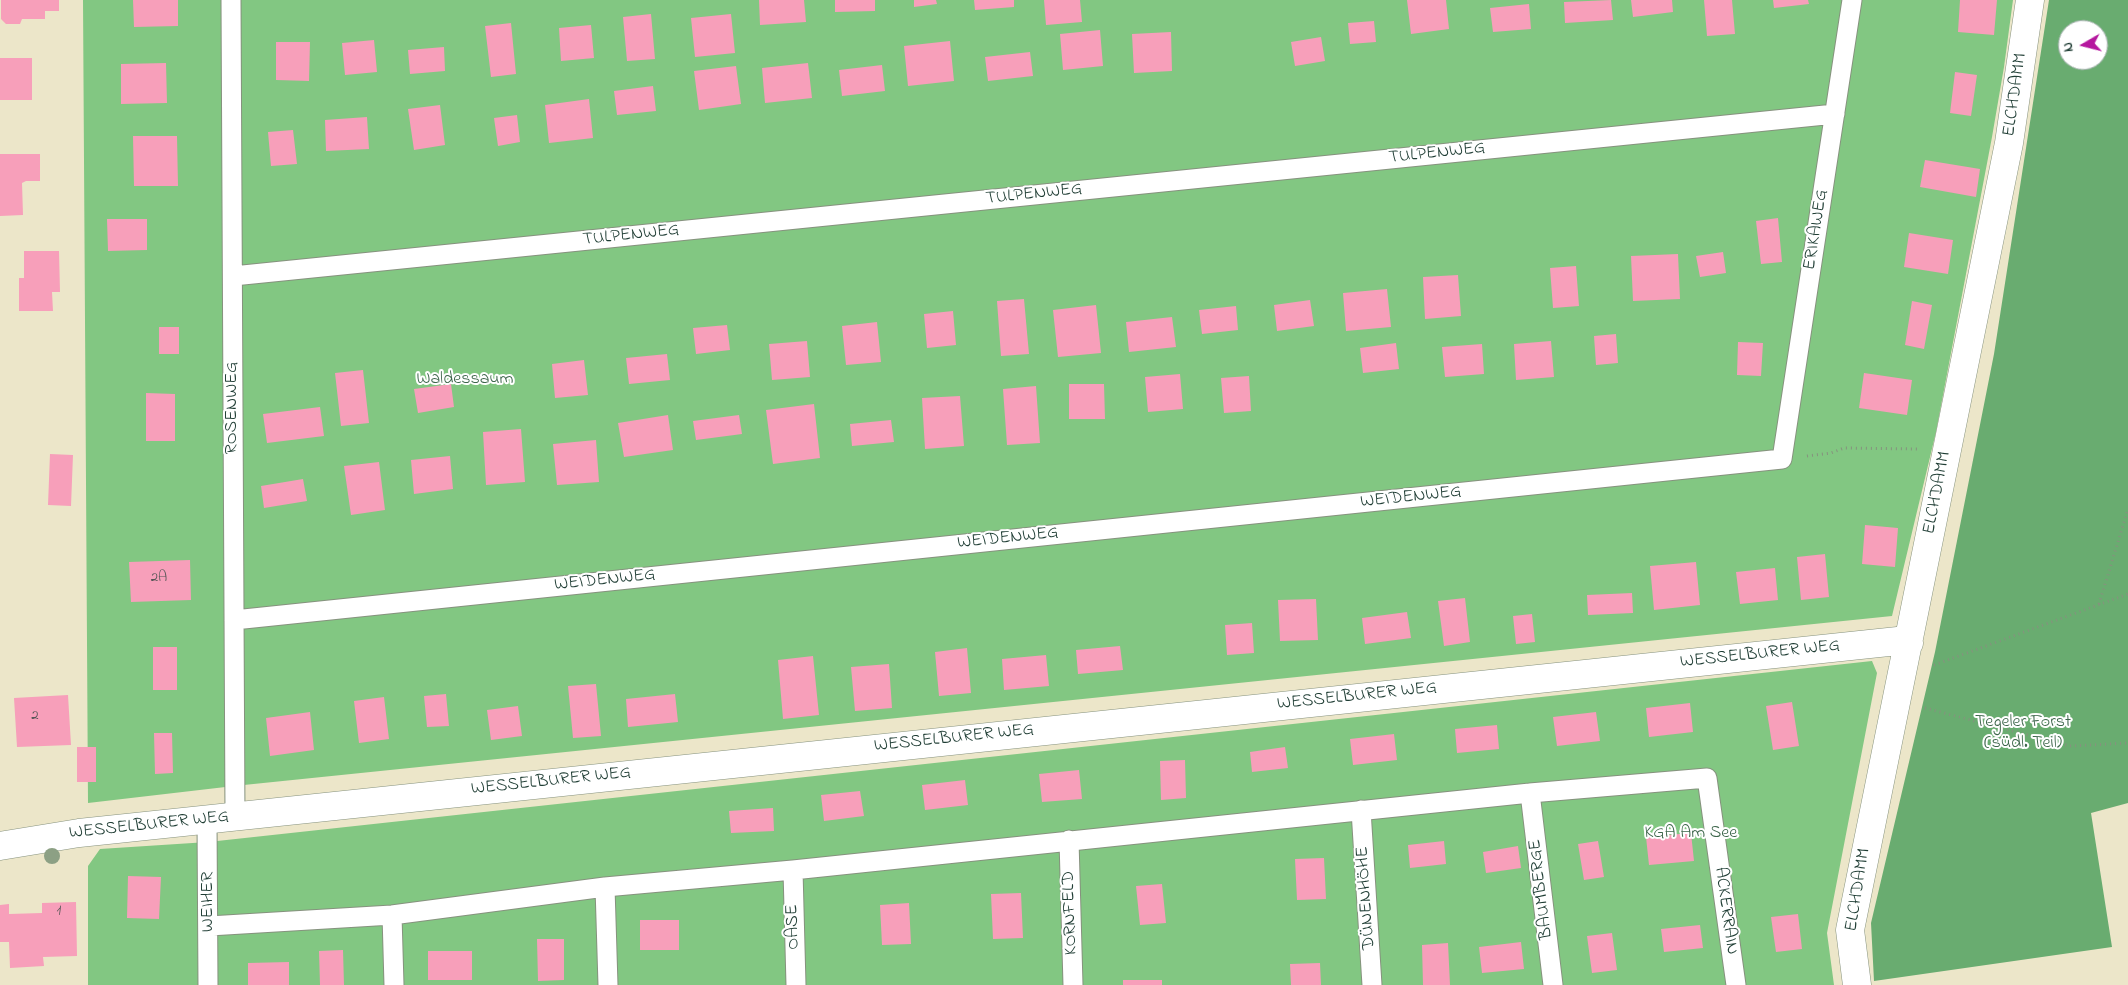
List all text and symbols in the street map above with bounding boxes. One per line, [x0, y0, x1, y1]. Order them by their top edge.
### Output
north arrow [2058, 20, 2108, 70]
text: N [2058, 41, 2080, 53]
street label: ELCHDAMM [1999, 52, 2033, 138]
street label: TULPENWEG [1388, 138, 1486, 170]
street label: TULPENWEG [985, 179, 1083, 211]
street label: ERIKAWEG [1800, 188, 1834, 272]
street label: TULPENWEG [582, 220, 680, 252]
street label: ROSENWEG [222, 362, 244, 454]
park label: Waldessaum [416, 369, 514, 391]
street label: ELCHDAMM [1919, 450, 1957, 536]
street label: WEIDENWEG [1359, 482, 1463, 514]
street label: WEIDENWEG [956, 523, 1060, 555]
street label: WEIDENWEG [553, 565, 657, 597]
house number: 2A [151, 570, 167, 588]
street label: WESSELBURER WEG [1679, 636, 1841, 674]
street label: WESSELBURER WEG [1276, 678, 1438, 716]
house number: 2 [31, 708, 39, 726]
park label: Tegeler Forst (südl. Teil) [1975, 712, 2071, 754]
street label: WESSELBURER WEG [873, 720, 1035, 758]
street label: WESSELBURER WEG [470, 763, 632, 801]
street label: WESSELBURER WEG [68, 807, 230, 845]
park label: KGA Am See [1645, 823, 1737, 845]
street label: BAUMBERGE [1525, 838, 1559, 940]
street label: DÜNENHÖHE [1353, 846, 1381, 950]
street label: ELCHDAMM [1842, 847, 1876, 933]
street label: ACKERRAIN [1708, 866, 1742, 956]
street label: KORNFELD [1059, 871, 1083, 955]
street label: WEIHER [198, 872, 220, 932]
house number: 1 [57, 903, 61, 921]
street label: OASE [782, 904, 806, 950]

